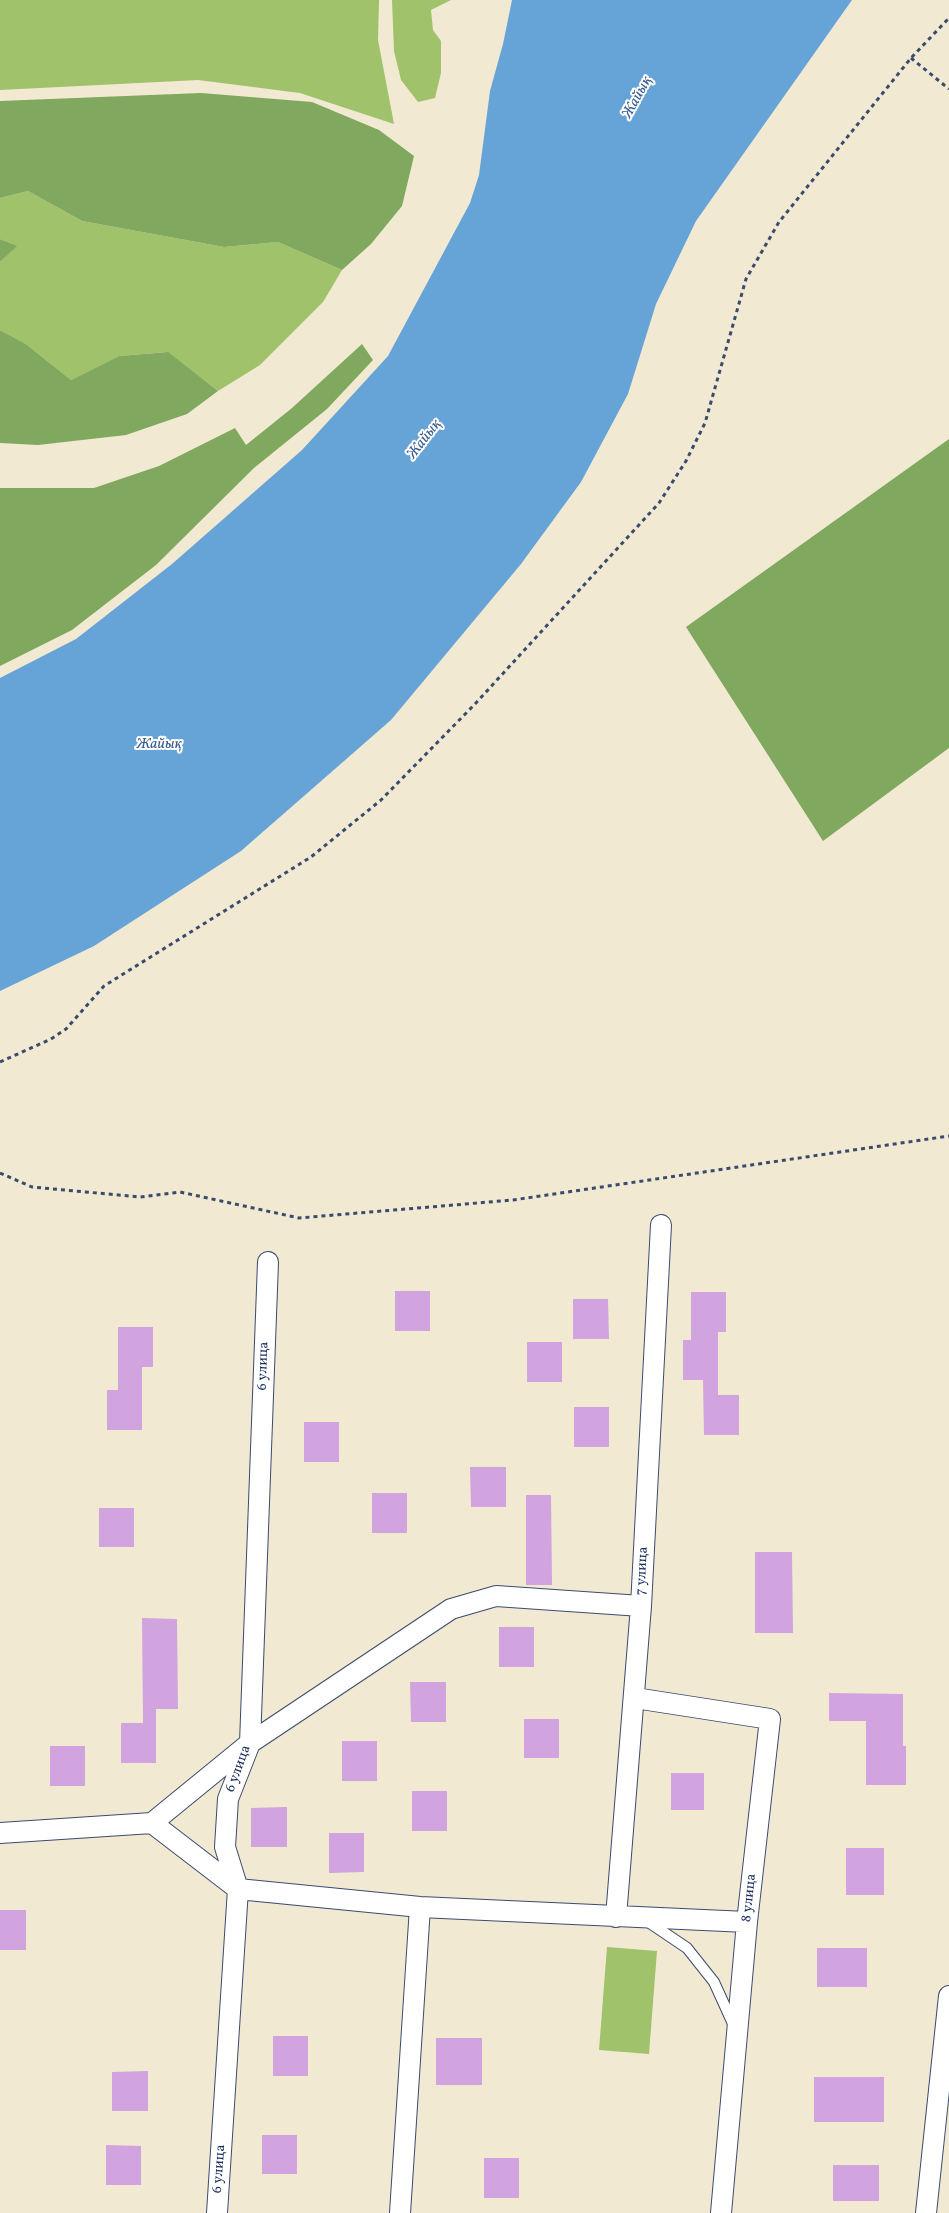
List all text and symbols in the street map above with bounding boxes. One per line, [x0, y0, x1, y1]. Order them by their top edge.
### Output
water label: Жайық [619, 74, 657, 122]
water label: Жайық [404, 417, 446, 463]
water label: Жайық [136, 736, 182, 754]
street label: 6 улица [255, 1341, 273, 1391]
street label: 7 улица [633, 1546, 653, 1596]
street label: 6 улица [223, 1743, 255, 1795]
street label: 8 улица [739, 1873, 761, 1923]
street label: 6 улица [210, 2144, 230, 2194]

